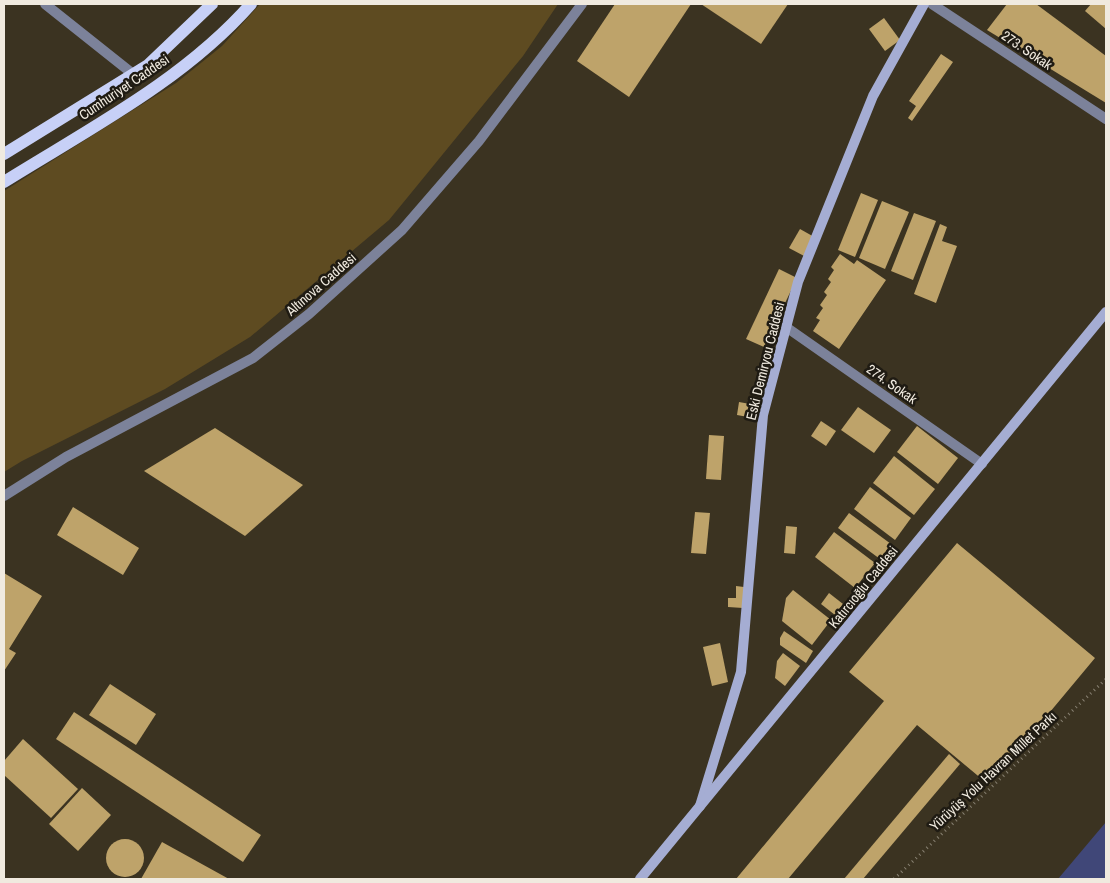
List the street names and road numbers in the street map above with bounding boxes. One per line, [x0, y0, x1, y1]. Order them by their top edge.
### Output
street label: 273. Sokak [998, 26, 1056, 74]
street label: Cumhuriyet Caddesi [75, 50, 173, 124]
street label: Altınova Caddesi [281, 249, 360, 320]
street label: Eski Demiryou Caddesi [742, 300, 788, 422]
street label: 274. Sokak [863, 360, 921, 408]
street label: Katırcıoğlu Caddesi [824, 542, 902, 632]
street label: Yürüyüş Yolu Havran Millet Parkı [926, 707, 1060, 835]

